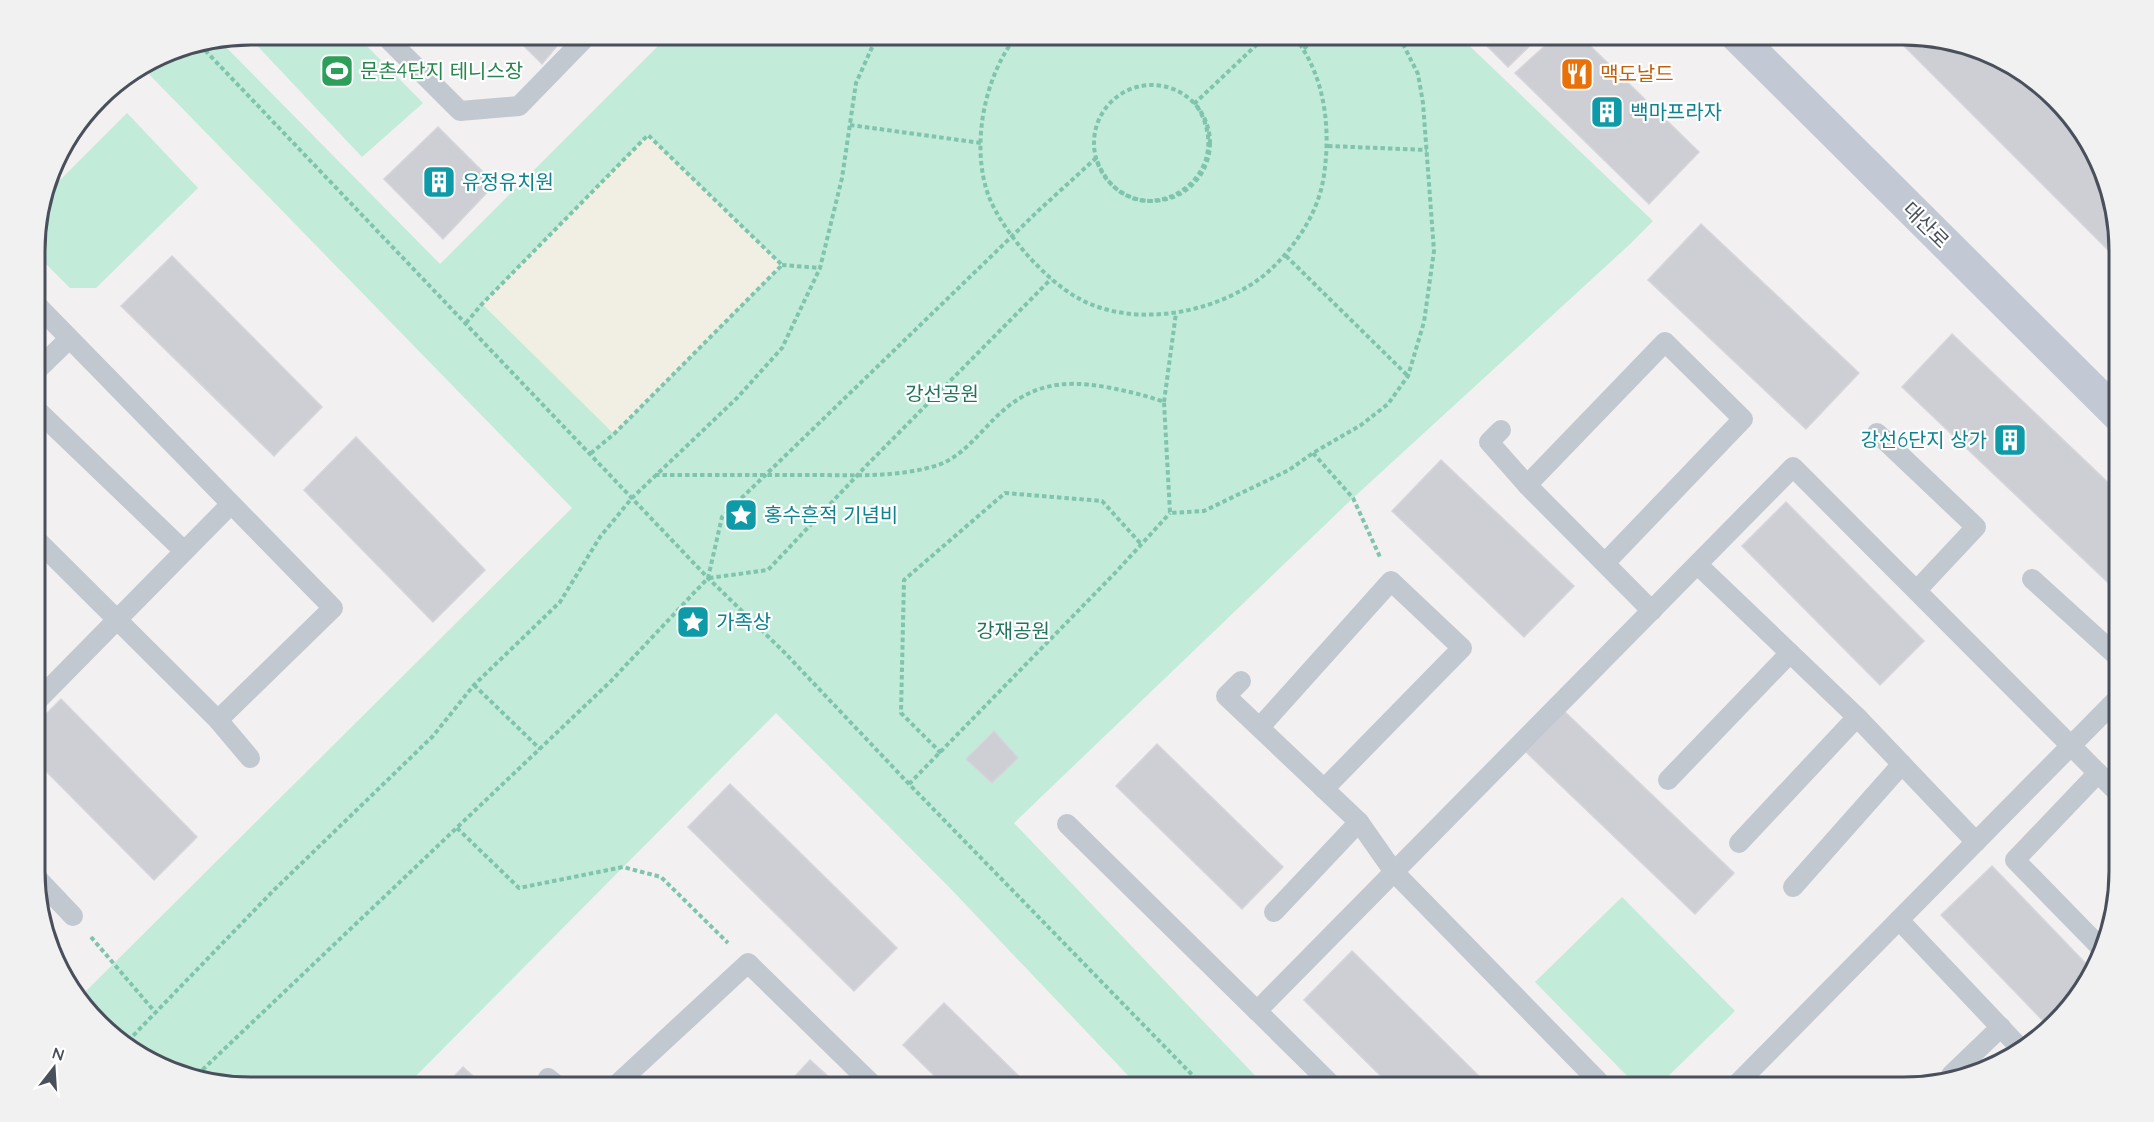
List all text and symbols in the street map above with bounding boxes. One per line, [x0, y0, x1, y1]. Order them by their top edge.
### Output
sports icon: 문촌4단지 테니스장 [319, 53, 355, 89]
restaurant icon: 맥도날드 [1559, 56, 1595, 92]
place label: 문촌4단지 테니스장 [360, 58, 523, 83]
place label: 맥도날드 [1600, 61, 1674, 86]
building icon: 백마프라자 [1589, 94, 1625, 130]
place label: 백마프라자 [1630, 99, 1722, 124]
building icon: 유정유치원 [421, 164, 457, 200]
place label: 유정유치원 [462, 169, 554, 194]
street label: 대산로 [1898, 196, 1955, 253]
park label: 강선공원 [905, 381, 979, 406]
building icon: 강선6단지 상가 [1992, 422, 2028, 458]
place label: 강선6단지 상가 [1860, 427, 1987, 452]
place icon: 홍수흔적 기념비 [723, 497, 759, 533]
place label: 홍수흔적 기념비 [764, 502, 898, 527]
place icon: 가족상 [675, 604, 711, 640]
place label: 가족상 [716, 609, 771, 634]
park label: 강재공원 [976, 618, 1050, 643]
north arrow [24, 1038, 84, 1098]
text: N [50, 1042, 67, 1065]

